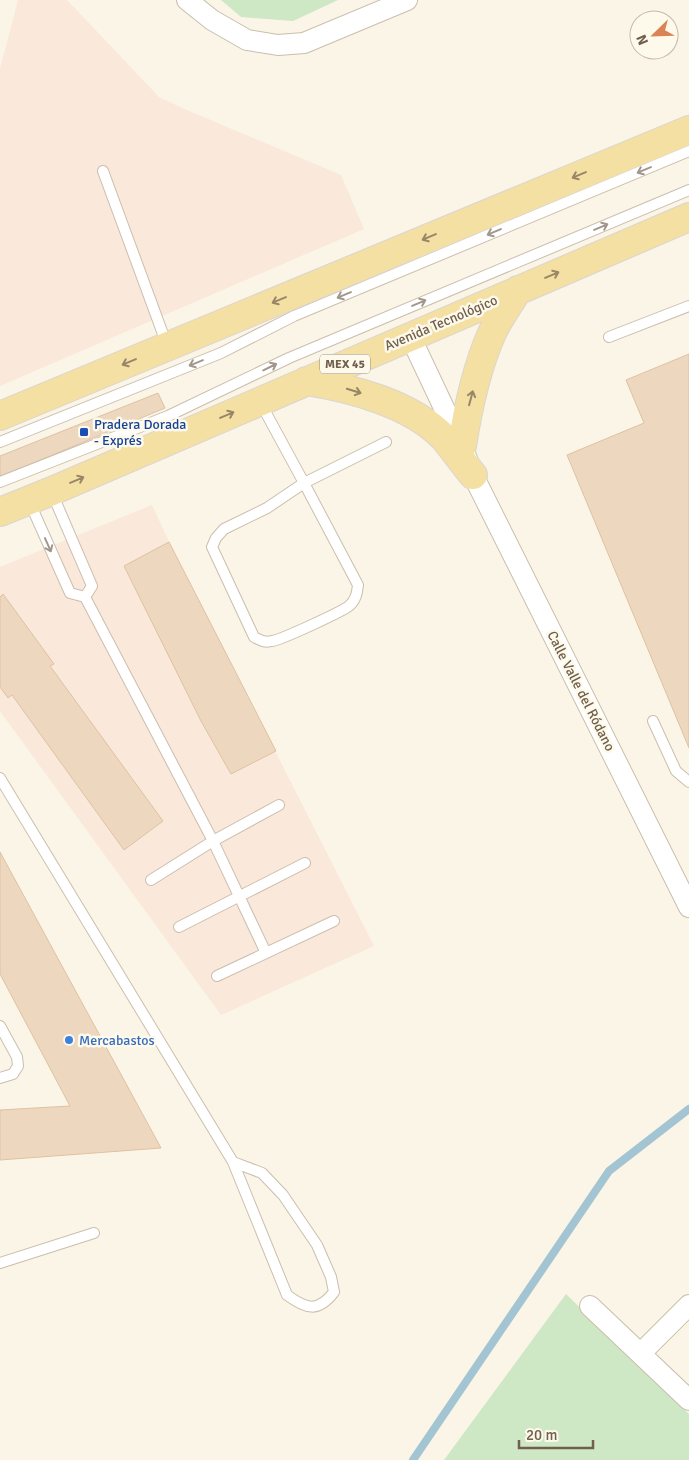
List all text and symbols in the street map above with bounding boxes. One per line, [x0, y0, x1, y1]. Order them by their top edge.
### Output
north arrow [629, 10, 679, 60]
text: N [633, 32, 652, 48]
one-way arrow [637, 166, 652, 175]
one-way arrow [572, 171, 587, 180]
one-way arrow [594, 221, 609, 230]
one-way arrow [487, 228, 502, 238]
one-way arrow [422, 233, 437, 243]
one-way arrow [545, 269, 560, 278]
one-way arrow [337, 290, 352, 300]
street label: Avenida Tecnológico [382, 292, 500, 354]
one-way arrow [272, 295, 287, 305]
one-way arrow [411, 298, 426, 307]
road number: MEX 45 [320, 354, 370, 374]
one-way arrow [122, 358, 137, 367]
one-way arrow [189, 359, 205, 368]
one-way arrow [262, 362, 277, 371]
one-way arrow [345, 387, 361, 397]
one-way arrow [466, 390, 476, 406]
one-way arrow [219, 410, 234, 419]
place label: Pradera Dorada - Exprés [94, 416, 186, 449]
marker: Pradera Dorada - Exprés [78, 426, 90, 438]
one-way arrow [69, 475, 84, 485]
one-way arrow [44, 537, 54, 552]
street label: Calle Valle del Ródano [543, 628, 619, 754]
place label: Mercabastos [79, 1032, 155, 1049]
marker: Mercabastos [63, 1034, 75, 1046]
scale bar [519, 1418, 593, 1450]
text: 20 m [526, 1426, 557, 1444]

